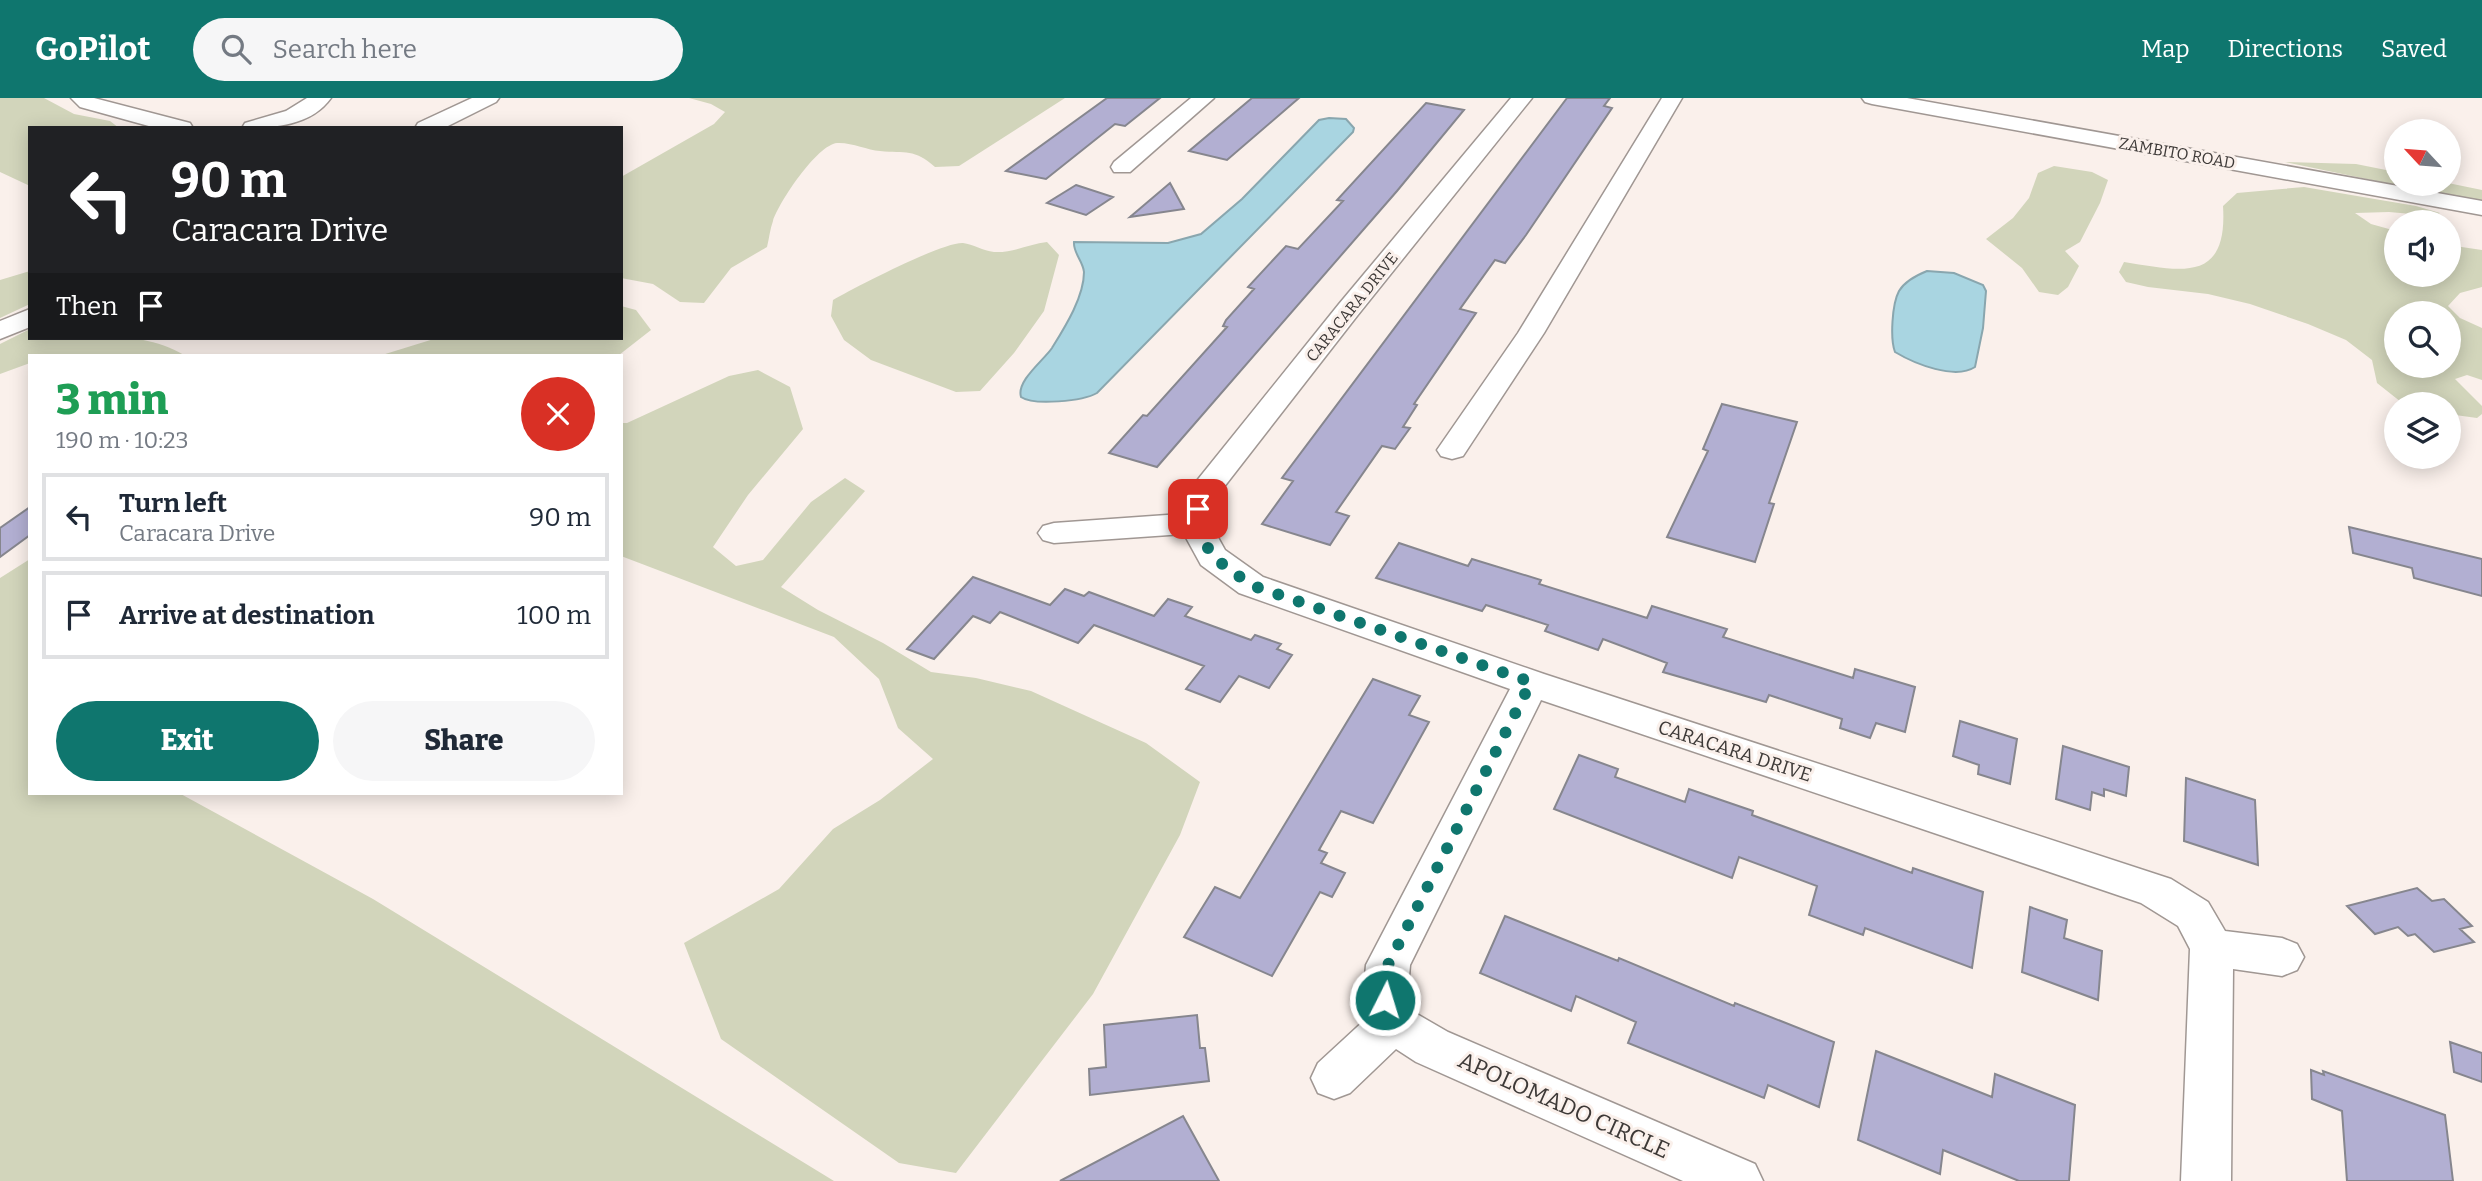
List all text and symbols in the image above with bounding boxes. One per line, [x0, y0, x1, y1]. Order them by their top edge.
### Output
search box [193, 18, 683, 81]
text: GoPilot [35, 29, 151, 69]
icon: search [217, 30, 255, 68]
text: Search here [273, 34, 417, 65]
text: Map [2141, 35, 2190, 63]
text: Directions [2228, 35, 2343, 63]
text: Saved [2381, 35, 2447, 63]
north arrow [2384, 119, 2460, 196]
map controls [2384, 119, 2461, 469]
street label: ZAMBITO ROAD [2117, 133, 2237, 173]
text: 90 m [171, 151, 287, 210]
icon: left [56, 154, 147, 245]
button: sound [2384, 210, 2461, 287]
text: Caracara Drive [171, 211, 388, 249]
street label: CARACARA DRIVE [1302, 248, 1402, 366]
icon: arrive [132, 287, 170, 325]
text: Then [56, 291, 118, 322]
button: search [2384, 301, 2461, 378]
text: 3 min [56, 375, 169, 425]
button: close [521, 377, 595, 451]
button: layers [2384, 392, 2461, 469]
text: 190 m · 10:23 [56, 426, 189, 454]
pin [1168, 479, 1228, 539]
text: Turn left [119, 488, 227, 519]
icon: arrive [1179, 490, 1217, 528]
icon: left [60, 498, 98, 536]
text: 90 m [529, 502, 591, 533]
text: Caracara Drive [119, 519, 275, 547]
icon: arrive [60, 596, 98, 634]
text: Arrive at destination [119, 600, 374, 631]
text: 100 m [517, 600, 591, 631]
button: Exit [56, 701, 319, 781]
button: Share [333, 701, 595, 781]
street label: CARACARA DRIVE [1655, 715, 1815, 787]
position arrow [1348, 963, 1422, 1037]
street label: APOLOMADO CIRCLE [1454, 1046, 1674, 1164]

